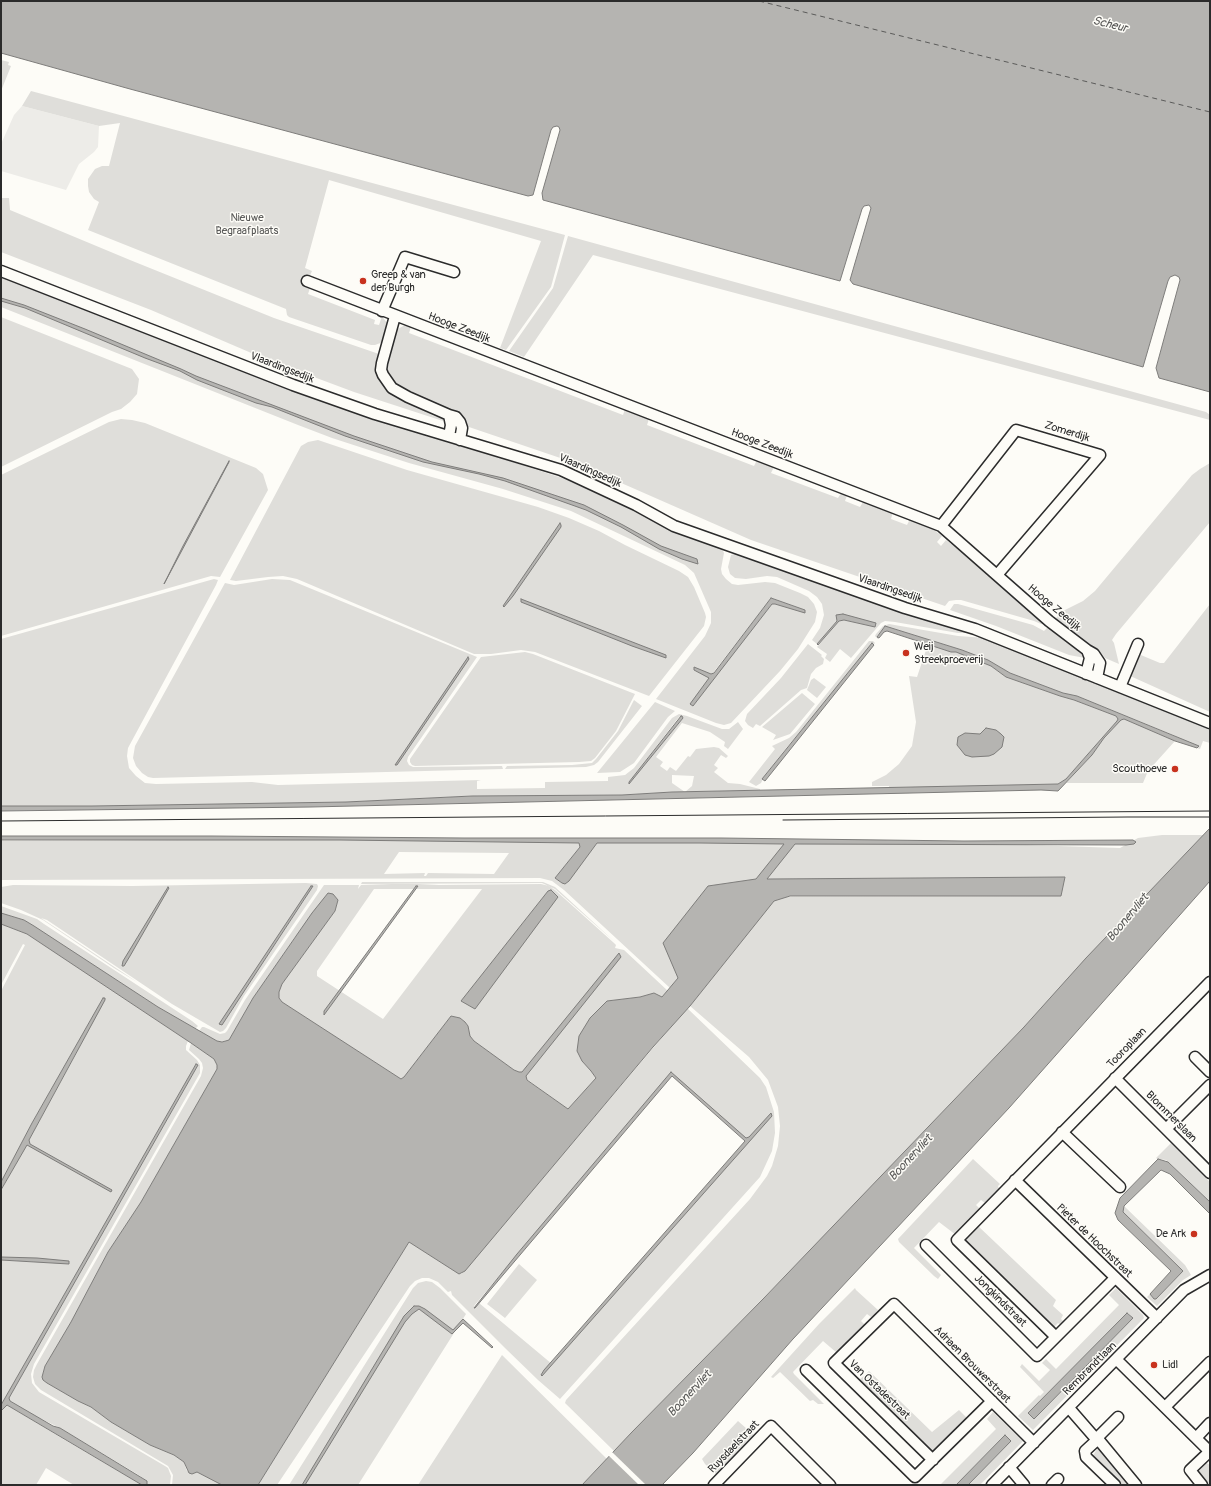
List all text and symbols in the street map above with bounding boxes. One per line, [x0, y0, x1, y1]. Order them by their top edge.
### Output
water label: Scheur [1091, 14, 1129, 36]
park label: Nieuwe Begraafplaats [216, 211, 278, 237]
place label: Greep & van der Burgh [371, 268, 426, 294]
marker: Greep & van der Burgh [358, 276, 368, 286]
street label: Hooge Zeedijk [426, 310, 492, 346]
street label: Vlaardingsedijk [248, 350, 316, 386]
street label: Zomerdijk [1043, 419, 1091, 445]
street label: Hooge Zeedijk [729, 426, 795, 462]
street label: Vlaardingsedijk [557, 451, 623, 491]
street label: Vlaardingsedijk [856, 572, 924, 606]
street label: Hooge Zeedijk [1025, 582, 1083, 634]
place label: Weij Streekproeverij [914, 640, 983, 666]
marker: Weij Streekproeverij [901, 648, 911, 658]
place label: Scouthoeve [1112, 762, 1167, 776]
marker: Scouthoeve [1170, 764, 1180, 774]
water label: Boonervliet [1104, 891, 1152, 945]
street label: Tooroplaan [1105, 1025, 1149, 1071]
street label: Blommerslaan [1143, 1089, 1199, 1145]
water label: Boonervliet [886, 1132, 936, 1184]
street label: Pieter de Hoochstraat [1053, 1201, 1135, 1281]
place label: De Ark [1156, 1227, 1186, 1241]
marker: De Ark [1189, 1229, 1199, 1239]
street label: Jongkindstraat [971, 1272, 1029, 1330]
street label: Adriaen Brouwerstraat [931, 1324, 1013, 1406]
street label: Rembrandtlaan [1060, 1339, 1120, 1399]
street label: Van Ostadestraat [846, 1357, 912, 1423]
place label: Lidl [1162, 1358, 1178, 1372]
marker: Lidl [1149, 1360, 1159, 1370]
water label: Boonervliet [665, 1368, 715, 1420]
street label: Ruysdaelstraat [706, 1418, 762, 1476]

